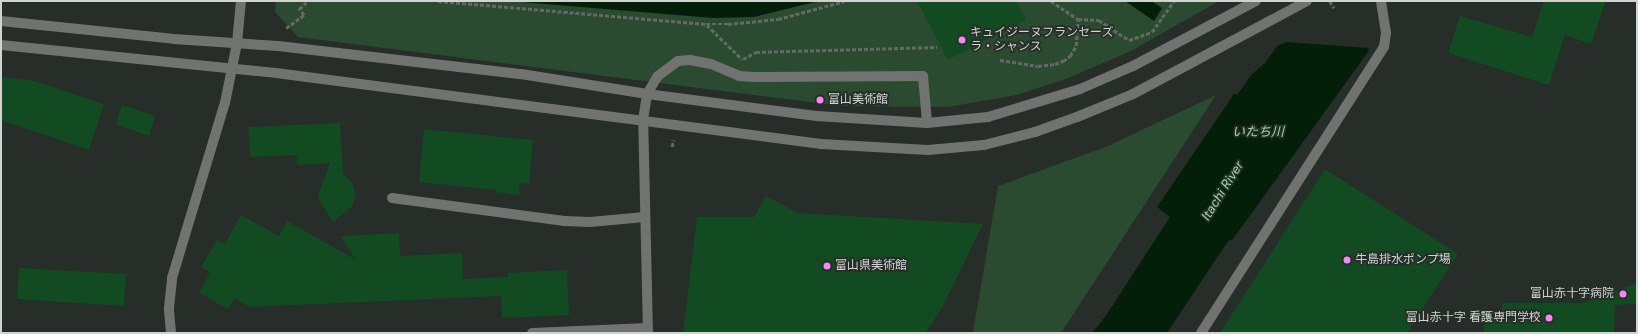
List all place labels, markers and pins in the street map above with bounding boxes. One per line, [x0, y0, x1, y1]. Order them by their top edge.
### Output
place label: キュイジーヌフランセーズ ラ・シャンス [970, 26, 1114, 54]
marker: キュイジーヌフランセーズ ラ・シャンス [957, 35, 967, 45]
place label: 富山美術館 [828, 93, 888, 107]
marker: 富山美術館 [815, 95, 825, 105]
place label: 牛島排水ポンプ場 [1355, 253, 1451, 267]
marker: 牛島排水ポンプ場 [1342, 255, 1352, 265]
place label: 富山県美術館 [835, 259, 907, 273]
marker: 富山県美術館 [822, 261, 832, 271]
place label: 富山赤十字病院 [1530, 287, 1614, 301]
marker: 富山赤十字病院 [1617, 288, 1629, 300]
place label: 富山赤十字 看護専門学校 [1406, 311, 1541, 325]
marker: 富山赤十字 看護専門学校 [1544, 313, 1554, 323]

